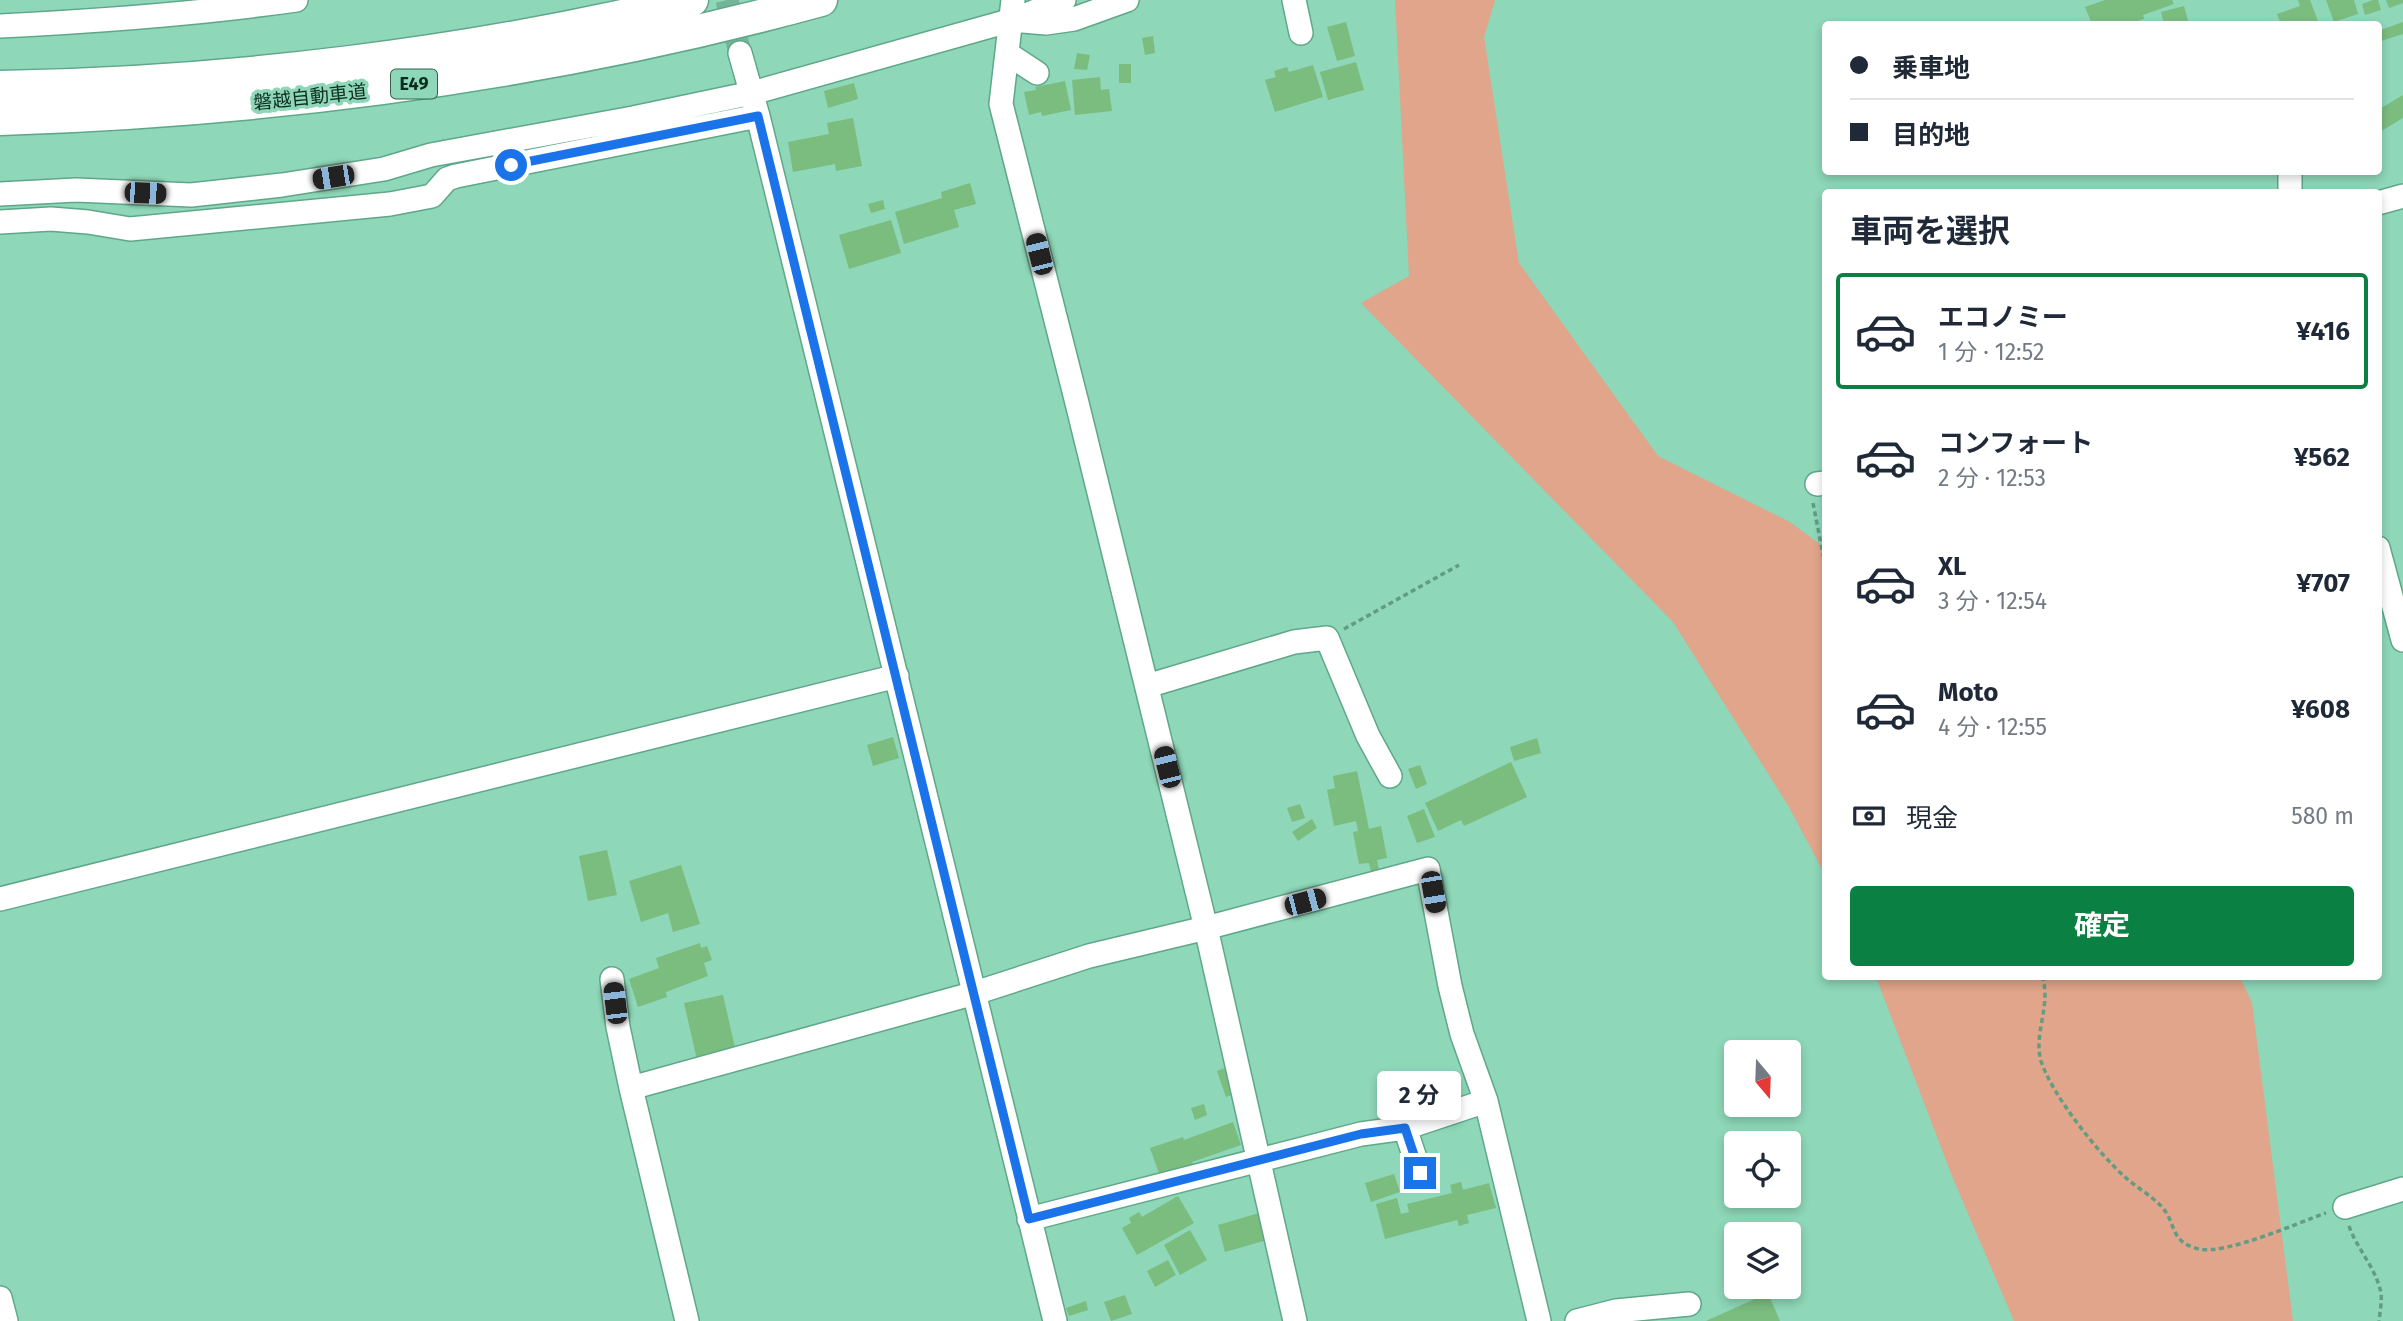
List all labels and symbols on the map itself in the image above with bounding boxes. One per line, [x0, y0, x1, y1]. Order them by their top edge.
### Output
road number: E49 [391, 70, 437, 98]
street label: 磐越自動車道 [252, 80, 368, 114]
route start [495, 149, 527, 181]
car [311, 163, 356, 191]
car [124, 182, 167, 204]
car [1024, 231, 1055, 277]
car [1152, 744, 1183, 790]
car [1420, 869, 1447, 915]
car [1282, 886, 1329, 918]
car [603, 981, 628, 1025]
north arrow [1724, 1040, 1801, 1116]
callout: 2 分 [1378, 1072, 1462, 1120]
route end [1404, 1157, 1436, 1189]

